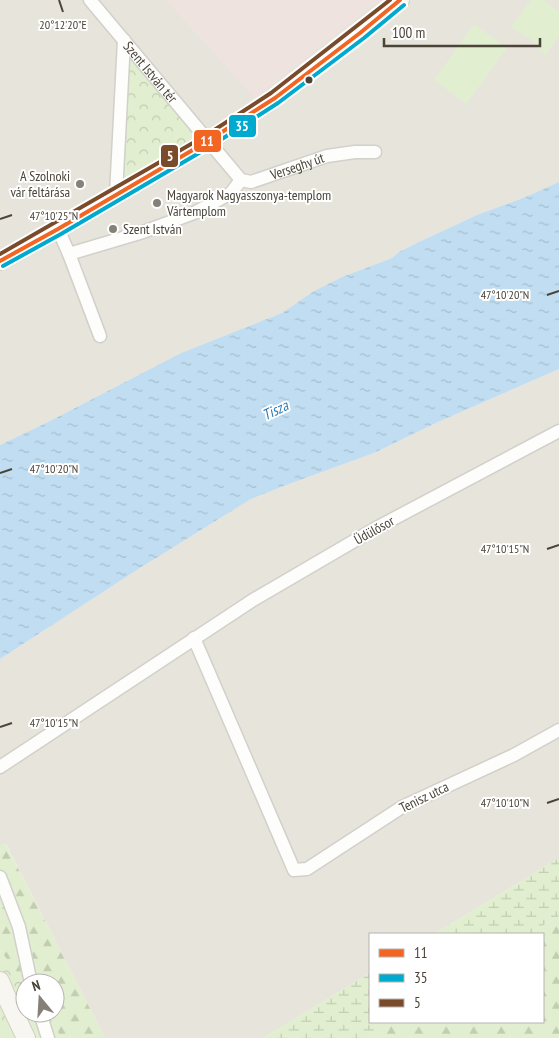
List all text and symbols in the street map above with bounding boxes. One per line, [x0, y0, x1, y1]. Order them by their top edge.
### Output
scale bar [384, 15, 540, 47]
text: 20°12'20"E [39, 17, 87, 32]
text: 100 m [392, 23, 425, 42]
street label: Szent István tér [119, 38, 182, 107]
unlabelled marker [304, 75, 314, 85]
line badge: 35 [228, 114, 257, 138]
text: 35 [235, 117, 249, 135]
line badge: 11 [193, 129, 222, 153]
text: 11 [200, 132, 214, 150]
line badge: 5 [160, 144, 179, 168]
text: 5 [167, 147, 173, 165]
street label: Verseghy út [267, 149, 327, 184]
place label: A Szolnoki vár feltárása [10, 167, 70, 201]
marker: A Szolnoki vár feltárása [74, 178, 86, 190]
place label: Magyarok Nagyasszonya-templom Vártemplom [166, 186, 331, 220]
marker: Magyarok Nagyasszonya-templom Vártemplom [151, 197, 163, 209]
text: 47°10'25"N [30, 208, 78, 223]
place label: Szent István [123, 220, 182, 238]
marker: Szent István [107, 223, 119, 235]
text: 47°10'20"N [481, 287, 529, 302]
water label: Tisza [259, 395, 292, 424]
text: 47°10'20"N [30, 461, 78, 476]
street label: Üdülősor [351, 512, 397, 548]
text: 47°10'15"N [481, 541, 529, 556]
text: 47°10'15"N [30, 715, 78, 730]
street label: Tenisz utca [396, 777, 452, 817]
text: 47°10'10"N [481, 795, 529, 810]
legend [369, 933, 544, 1023]
text: 11 [414, 943, 428, 962]
text: 35 [414, 968, 428, 987]
north arrow [15, 973, 65, 1023]
text: N [30, 976, 42, 995]
text: 5 [414, 993, 421, 1012]

